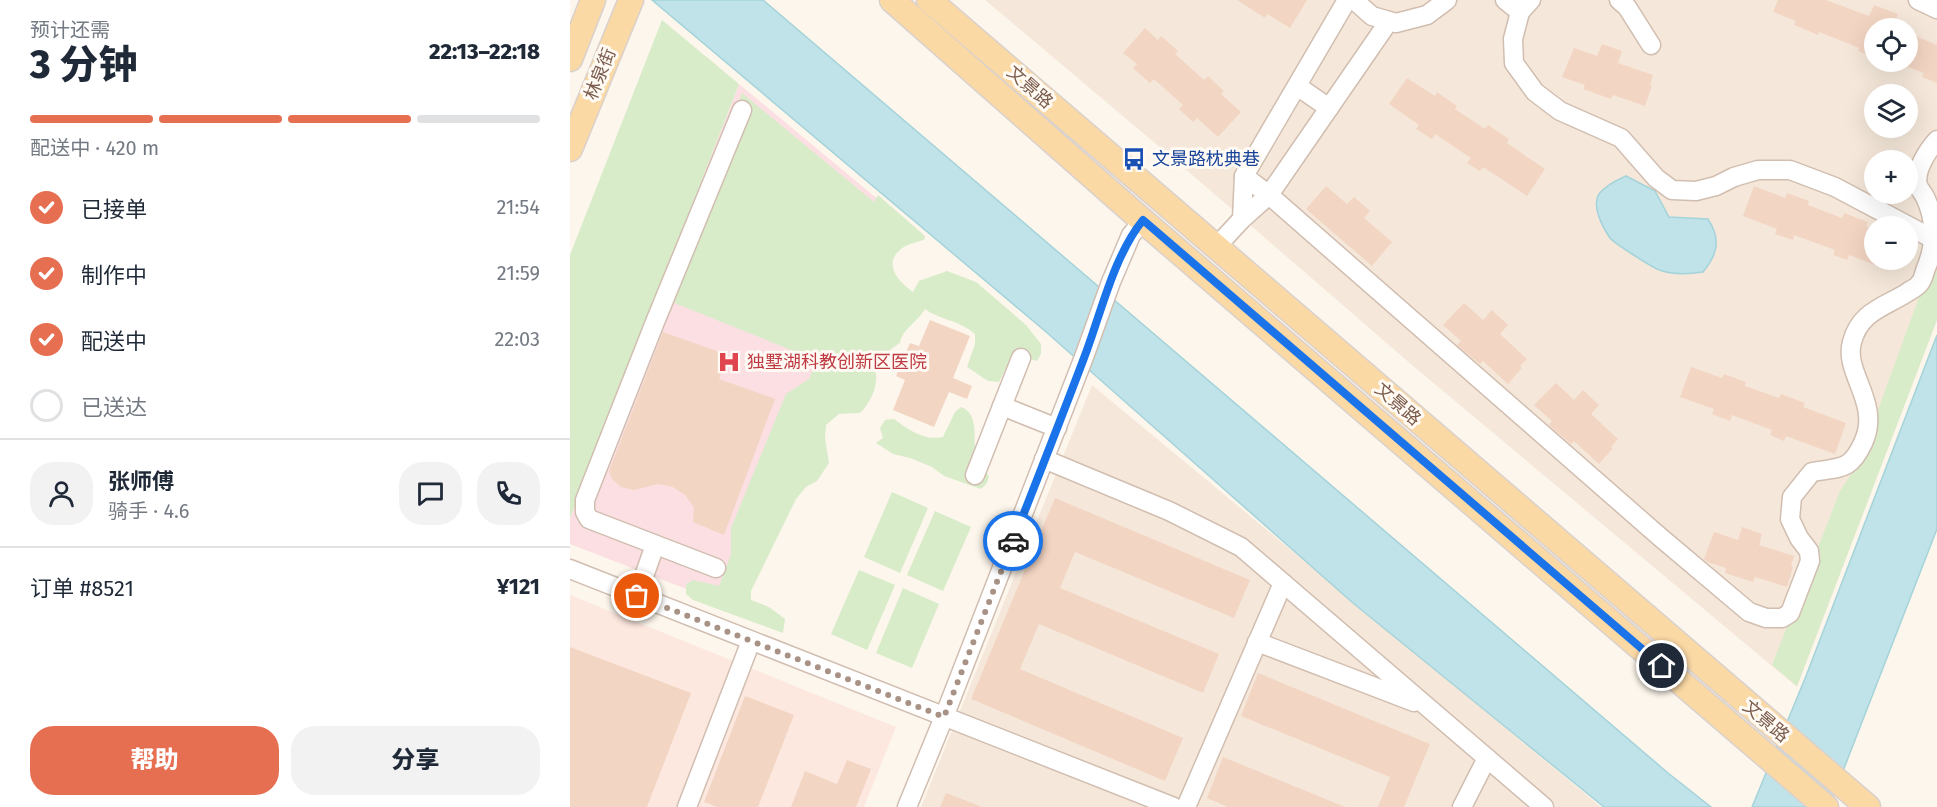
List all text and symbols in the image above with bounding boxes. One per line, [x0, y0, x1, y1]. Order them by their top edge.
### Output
text: 预计还需 [30, 18, 110, 42]
map controls [1864, 18, 1918, 270]
button: locate [1864, 18, 1918, 72]
text: 22:13–22:18 [429, 38, 540, 65]
text: 3 分钟 [30, 42, 137, 88]
street label: 林泉街 [580, 45, 620, 103]
street label: 文景路 [1002, 61, 1058, 113]
button: layers [1864, 84, 1918, 138]
text: 配送中 · 420 m [30, 136, 159, 160]
bus stop icon: 文景路枕典巷 [1121, 146, 1147, 172]
place label: 文景路枕典巷 [1152, 148, 1260, 170]
button: + [1864, 150, 1918, 204]
icon: check [30, 191, 63, 224]
text: 21:54 [496, 195, 540, 219]
text: 已接单 [81, 196, 147, 223]
button: − [1864, 216, 1918, 270]
icon: check [30, 257, 63, 290]
text: 21:59 [497, 261, 540, 285]
text: 制作中 [81, 262, 147, 289]
icon: check [30, 323, 63, 356]
text: 22:03 [494, 327, 540, 351]
text: 配送中 [81, 328, 147, 355]
hospital icon: 独墅湖科教创新区医院 [716, 349, 742, 375]
place label: 独墅湖科教创新区医院 [747, 351, 927, 373]
street label: 文景路 [1370, 378, 1426, 430]
text: 已送达 [81, 394, 147, 421]
button: person [30, 462, 93, 525]
button: chat [399, 462, 462, 525]
button: phone [477, 462, 540, 525]
text: 张师傅 [108, 468, 174, 495]
text: 骑手 · 4.6 [108, 499, 189, 523]
courier [983, 511, 1043, 571]
icon: car [997, 525, 1030, 558]
pin [611, 570, 662, 621]
text: ¥121 [497, 573, 540, 600]
text: 订单 #8521 [30, 575, 134, 602]
icon: bag [620, 579, 653, 612]
pin [1636, 640, 1687, 691]
icon: home [1645, 649, 1678, 682]
street label: 文景路 [1738, 695, 1794, 747]
button: 帮助 [30, 726, 279, 795]
button: 分享 [291, 726, 540, 795]

